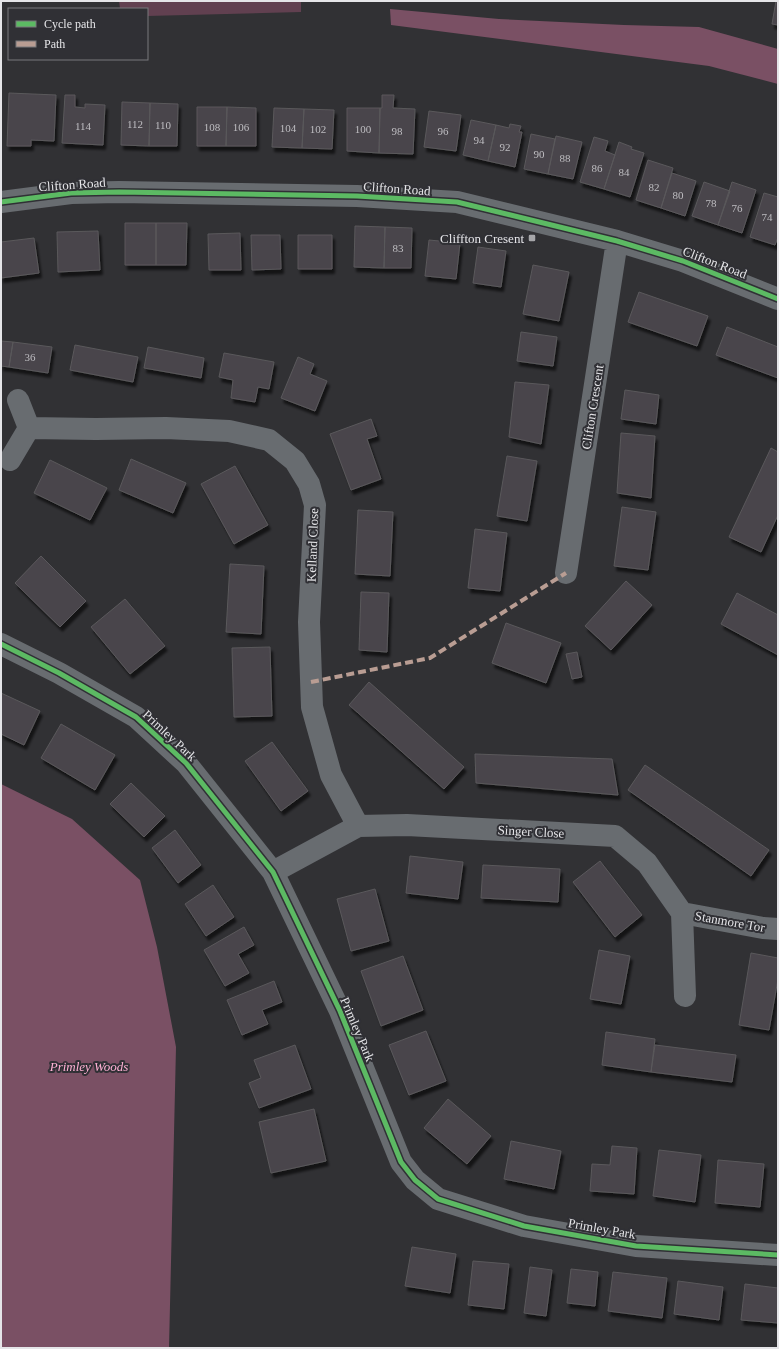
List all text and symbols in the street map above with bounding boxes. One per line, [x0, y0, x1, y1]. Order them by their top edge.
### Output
legend [8, 8, 148, 60]
text: Cycle path [44, 17, 96, 31]
text: Path [44, 37, 65, 51]
house number: 112 [127, 118, 143, 130]
house number: 110 [155, 119, 172, 131]
house number: 114 [75, 120, 92, 132]
house number: 108 [204, 121, 221, 133]
house number: 106 [233, 121, 250, 133]
house number: 104 [280, 122, 297, 134]
house number: 102 [310, 123, 326, 135]
house number: 100 [355, 123, 372, 135]
house number: 98 [392, 125, 403, 137]
house number: 96 [438, 125, 449, 137]
house number: 94 [474, 134, 485, 146]
house number: 92 [500, 141, 511, 153]
house number: 90 [534, 148, 545, 160]
house number: 88 [560, 152, 571, 164]
house number: 86 [592, 162, 603, 174]
house number: 84 [619, 166, 630, 178]
street label: Clifton Road [38, 175, 107, 194]
street label: Clifton Road [363, 179, 432, 198]
house number: 82 [649, 181, 660, 193]
house number: 80 [673, 189, 684, 201]
house number: 78 [706, 197, 717, 209]
house number: 76 [732, 202, 743, 214]
house number: 74 [762, 211, 773, 223]
place label: Cliffton Cresent [440, 231, 524, 246]
marker: Cliffton Cresent [527, 233, 537, 243]
house number: 83 [393, 242, 404, 254]
street label: Clifton Road [681, 243, 749, 282]
house number: 36 [25, 351, 36, 363]
street label: Clifton Crescent [578, 363, 607, 451]
street label: Kelland Close [304, 508, 321, 582]
street label: Primley Park [140, 707, 200, 764]
street label: Singer Close [497, 822, 565, 841]
street label: Stanmore Tor [694, 908, 767, 935]
street label: Primley Park [337, 995, 378, 1064]
park label: Primley Woods [49, 1059, 128, 1074]
street label: Primley Park [567, 1215, 637, 1242]

